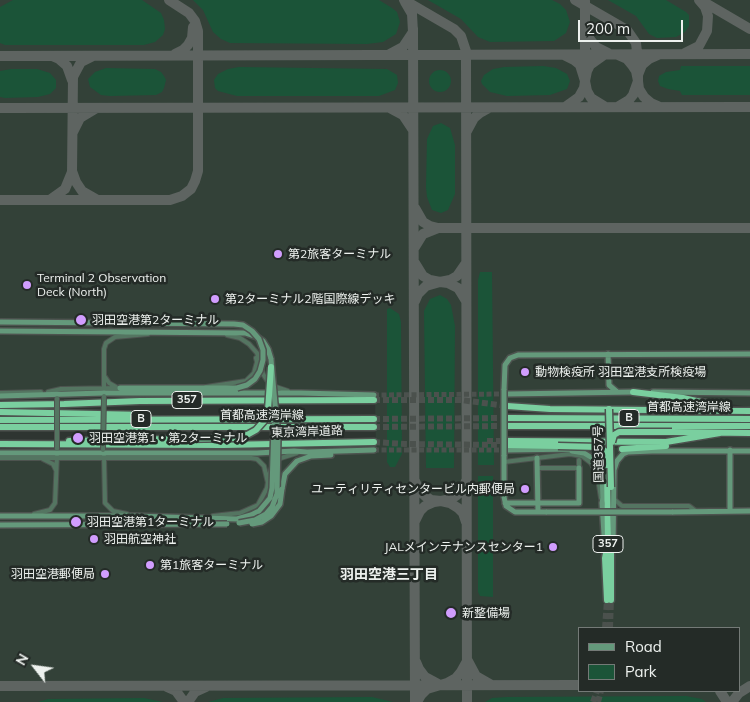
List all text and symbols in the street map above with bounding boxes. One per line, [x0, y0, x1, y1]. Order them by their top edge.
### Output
scale bar [580, 10, 685, 42]
text: 200 m [586, 19, 630, 38]
place label: 第2旅客ターミナル [288, 247, 391, 261]
marker: 第2旅客ターミナル [272, 248, 284, 260]
place label: Terminal 2 Observation Deck (North) [37, 271, 166, 299]
marker: Terminal 2 Observation Deck (North) [21, 279, 33, 291]
place label: 第2ターミナル2階国際線デッキ [225, 292, 395, 306]
marker: 第2ターミナル2階国際線デッキ [209, 293, 221, 305]
marker: 羽田空港第2ターミナル [74, 313, 88, 327]
place label: 羽田空港第2ターミナル [92, 313, 219, 327]
place label: 動物検疫所 羽田空港支所検疫場 [535, 365, 706, 379]
marker: 動物検疫所 羽田空港支所検疫場 [519, 366, 531, 378]
road number: 357 [172, 392, 202, 408]
street label: 首都高速湾岸線 [647, 400, 731, 414]
street label: 首都高速湾岸線 [220, 408, 304, 422]
road number: B [619, 409, 639, 426]
road number: B [131, 410, 151, 428]
street label: 東京湾岸道路 [271, 424, 343, 440]
street label: 国道357号 [591, 425, 607, 483]
marker: 羽田空港第1・第2ターミナル [71, 431, 85, 445]
place label: 羽田空港第1・第2ターミナル [89, 431, 247, 445]
place label: ユーティリティセンタービル内郵便局 [311, 482, 515, 496]
marker: ユーティリティセンタービル内郵便局 [519, 483, 531, 495]
marker: 羽田空港第1ターミナル [69, 515, 83, 529]
place label: 羽田空港第1ターミナル [87, 515, 214, 529]
place label: 羽田航空神社 [104, 532, 176, 546]
marker: 羽田航空神社 [88, 533, 100, 545]
road number: 357 [593, 536, 623, 552]
place label: JALメインテナンスセンター1 [384, 540, 543, 554]
marker: JALメインテナンスセンター1 [547, 541, 559, 553]
place label: 第1旅客ターミナル [160, 558, 263, 572]
marker: 第1旅客ターミナル [144, 559, 156, 571]
place label: 羽田空港郵便局 [11, 567, 95, 581]
district label: 羽田空港三丁目 [340, 567, 438, 583]
marker: 羽田空港郵便局 [99, 568, 111, 580]
marker: 新整備場 [444, 606, 458, 620]
place label: 新整備場 [462, 606, 510, 620]
legend [578, 627, 740, 692]
text: Road [625, 637, 662, 656]
north arrow [10, 642, 60, 692]
text: N [12, 650, 32, 669]
text: Park [625, 662, 657, 681]

